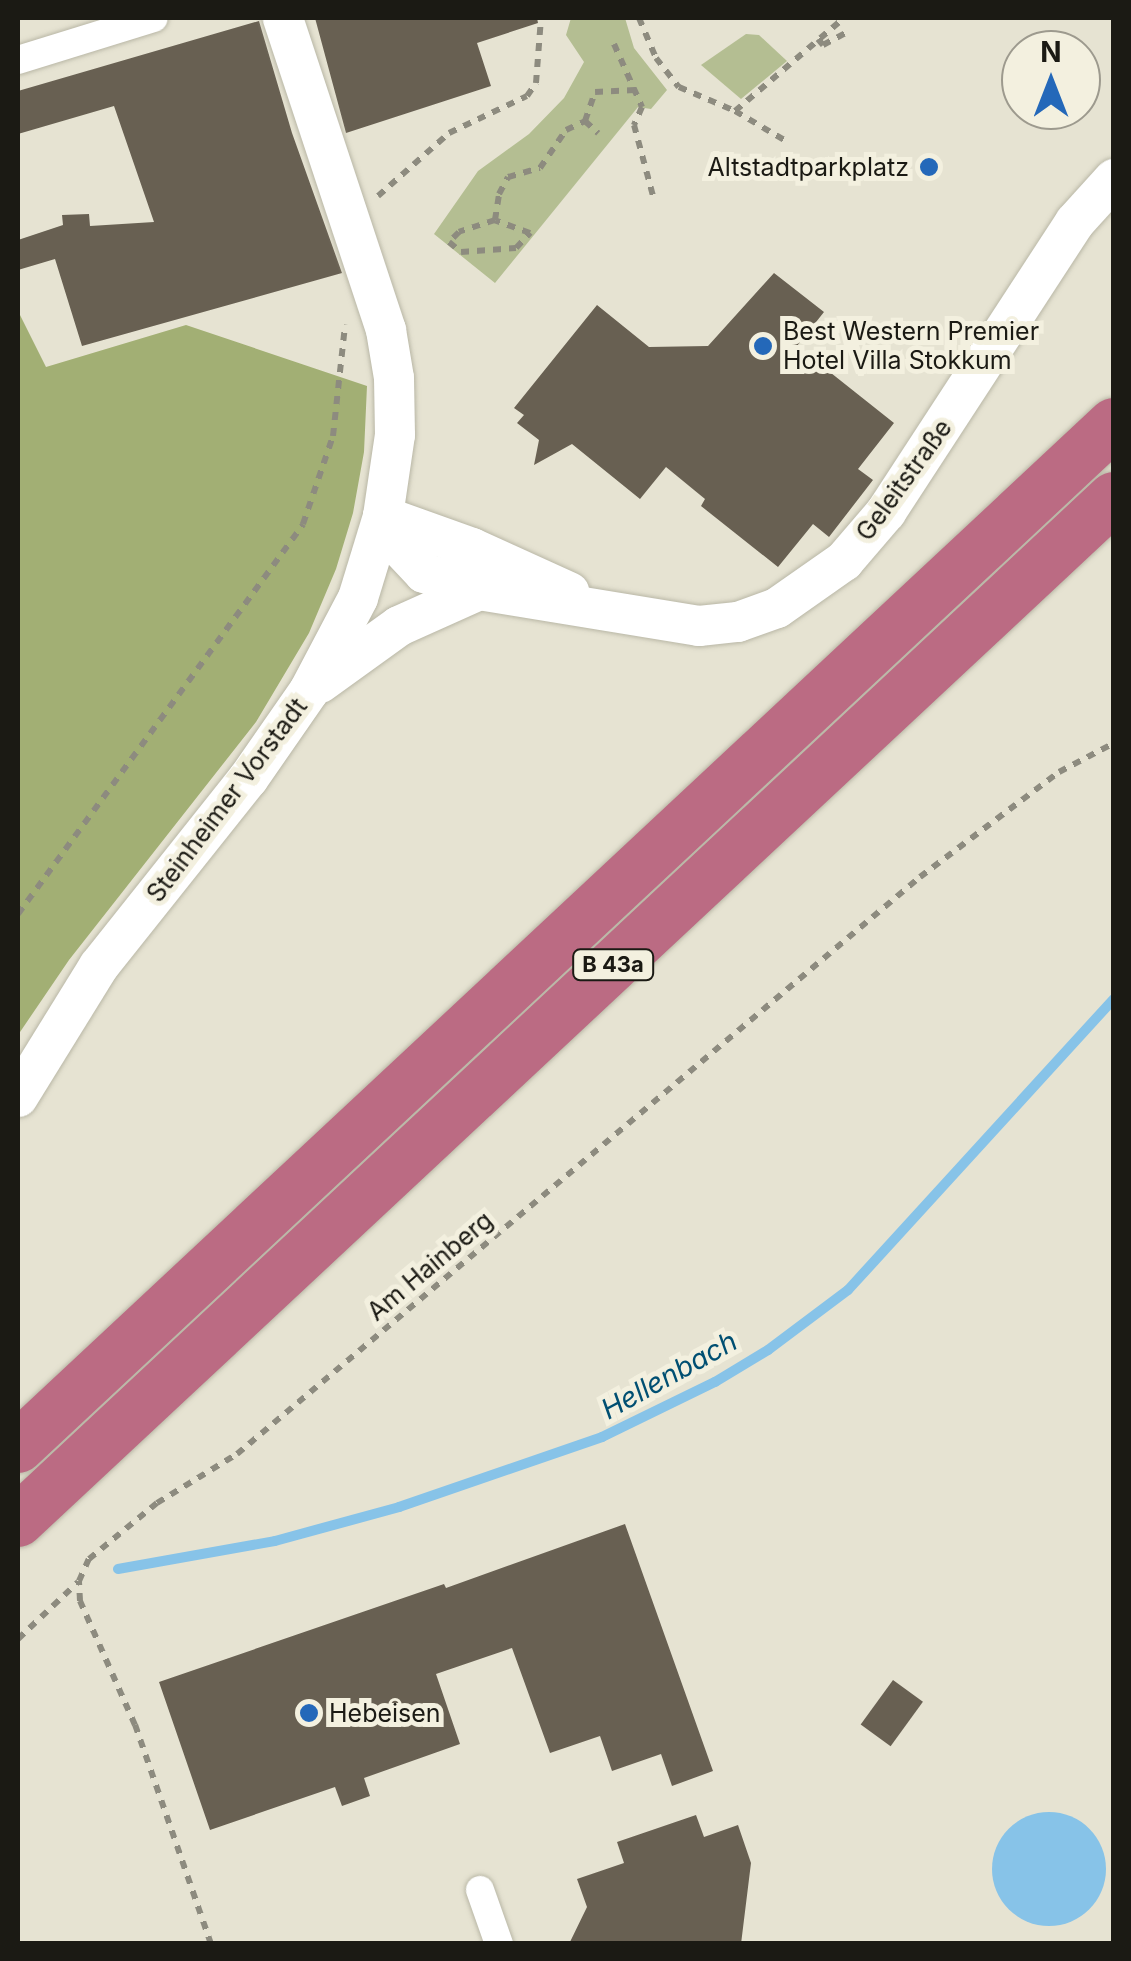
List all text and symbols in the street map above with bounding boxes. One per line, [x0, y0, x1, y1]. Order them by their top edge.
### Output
north arrow [1001, 30, 1101, 130]
text: N [1040, 35, 1062, 69]
place label: Altstadtparkplatz [708, 152, 909, 182]
marker: Altstadtparkplatz [918, 156, 940, 178]
place label: Best Western Premier Hotel Villa Stokkum [783, 317, 1039, 376]
marker: Best Western Premier Hotel Villa Stokkum [752, 335, 774, 357]
street label: Geleitstraße [850, 413, 958, 547]
street label: Steinheimer Vorstadt [141, 692, 313, 908]
road number: B 43a [570, 948, 656, 982]
street label: Am Hainberg [361, 1205, 499, 1327]
water label: Hellenbach [595, 1324, 743, 1426]
place label: Hebeisen [329, 1698, 441, 1728]
marker: Hebeisen [298, 1702, 320, 1724]

